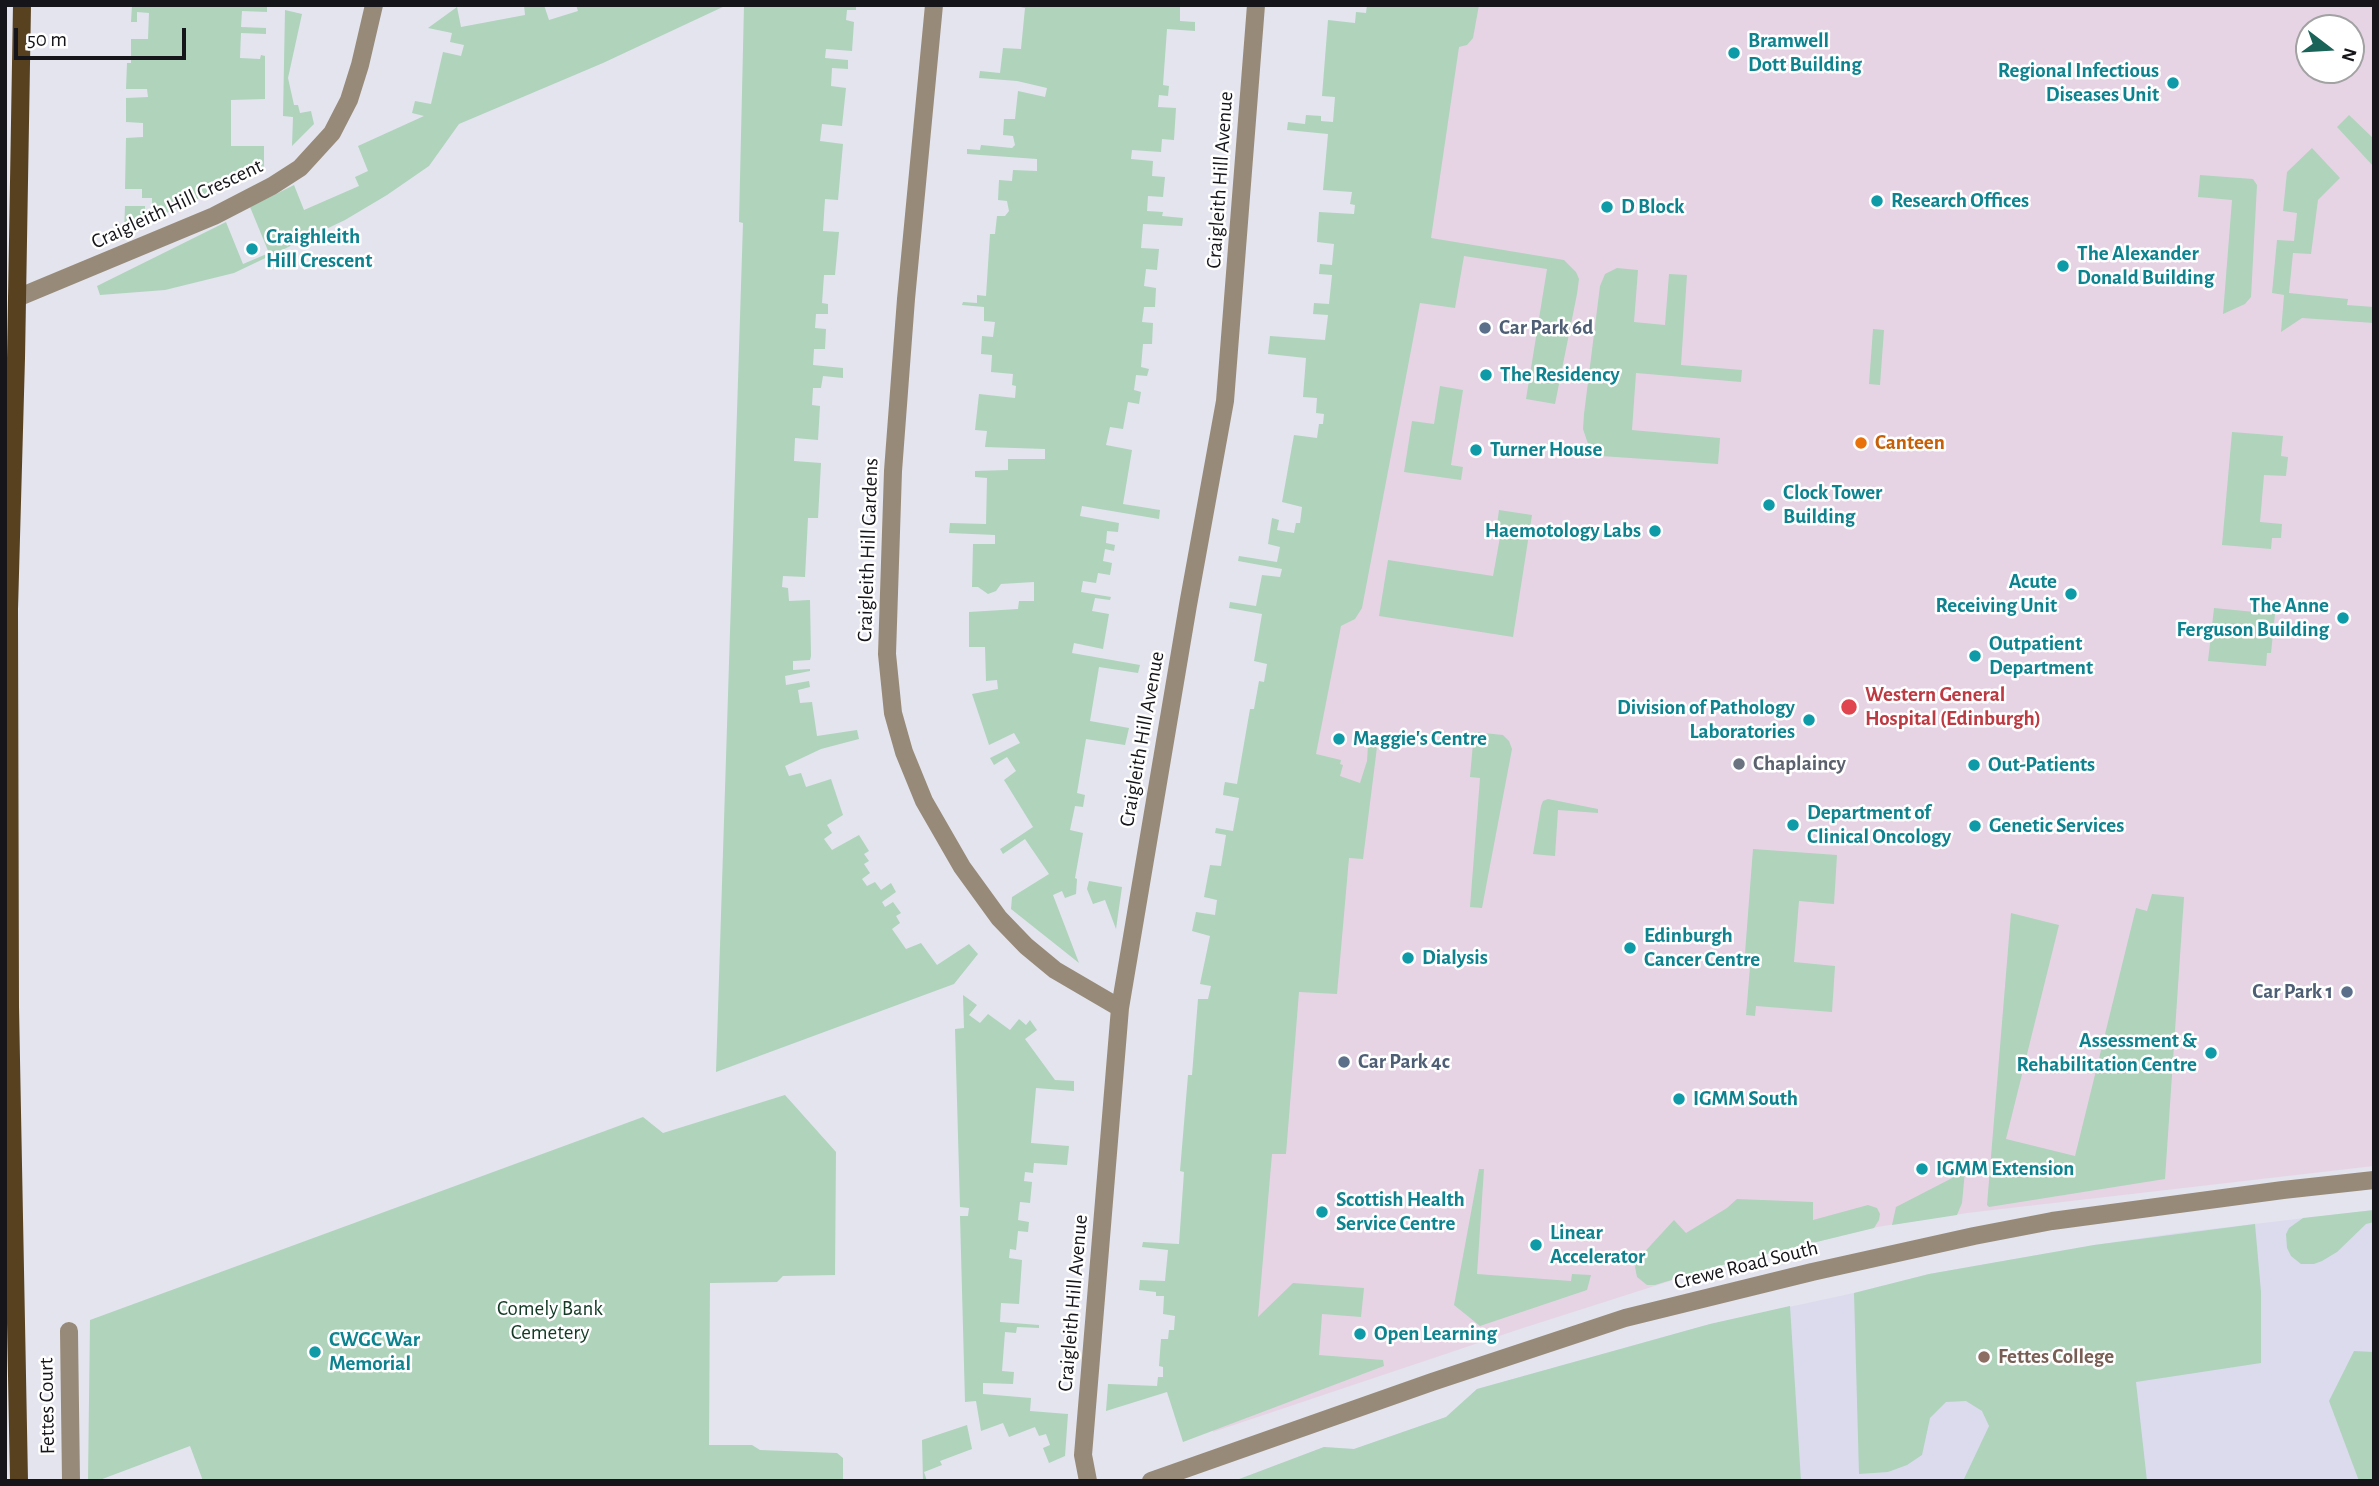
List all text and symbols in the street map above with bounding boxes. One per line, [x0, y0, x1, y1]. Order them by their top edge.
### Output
scale bar [18, 14, 189, 58]
north arrow [2295, 14, 2365, 84]
place label: Bramwell Dott Building [1748, 28, 1862, 78]
text: 50 m [27, 29, 67, 50]
marker: Bramwell Dott Building [1726, 45, 1742, 61]
text: N [2338, 46, 2360, 64]
place label: Regional Infectious Diseases Unit [1998, 58, 2159, 108]
marker: Regional Infectious Diseases Unit [2165, 75, 2181, 91]
street label: Craigleith Hill Avenue [1201, 91, 1239, 269]
street label: Craigleith Hill Crescent [87, 153, 267, 255]
place label: Research Offices [1891, 188, 2029, 214]
marker: Research Offices [1869, 193, 1885, 209]
place label: D Block [1621, 194, 1684, 220]
marker: D Block [1599, 199, 1615, 215]
place label: Craighleith Hill Crescent [266, 224, 372, 274]
marker: Craighleith Hill Crescent [244, 241, 260, 257]
place label: The Alexander Donald Building [2077, 241, 2214, 291]
marker: The Alexander Donald Building [2055, 258, 2071, 274]
place label: Car Park 6d [1499, 315, 1593, 341]
marker: Car Park 6d [1477, 320, 1493, 336]
place label: The Residency [1500, 362, 1620, 388]
marker: The Residency [1478, 367, 1494, 383]
place label: Canteen [1875, 430, 1945, 456]
marker: Canteen [1853, 435, 1869, 451]
place label: Turner House [1490, 437, 1602, 463]
marker: Turner House [1468, 442, 1484, 458]
street label: Craigleith Hill Gardens [852, 458, 884, 642]
place label: Clock Tower Building [1783, 480, 1882, 530]
marker: Clock Tower Building [1761, 497, 1777, 513]
place label: Haemotology Labs [1485, 518, 1641, 544]
marker: Haemotology Labs [1647, 523, 1663, 539]
place label: Acute Receiving Unit [1936, 569, 2057, 619]
marker: Acute Receiving Unit [2063, 586, 2079, 602]
place label: The Anne Ferguson Building [2177, 593, 2329, 643]
marker: The Anne Ferguson Building [2335, 610, 2351, 626]
place label: Outpatient Department [1989, 631, 2093, 681]
marker: Outpatient Department [1967, 648, 1983, 664]
street label: Craigleith Hill Avenue [1114, 649, 1170, 829]
place label: Western General Hospital (Edinburgh) [1865, 682, 2041, 732]
place label: Division of Pathology Laboratories [1617, 695, 1795, 745]
marker: Western General Hospital (Edinburgh) [1839, 697, 1859, 717]
marker: Division of Pathology Laboratories [1801, 712, 1817, 728]
place label: Maggie's Centre [1353, 726, 1487, 752]
marker: Maggie's Centre [1331, 731, 1347, 747]
place label: Chaplaincy [1753, 751, 1846, 777]
place label: Out-Patients [1988, 752, 2095, 778]
marker: Chaplaincy [1731, 756, 1747, 772]
marker: Out-Patients [1966, 757, 1982, 773]
place label: Department of Clinical Oncology [1807, 800, 1951, 850]
place label: Genetic Services [1989, 813, 2124, 839]
marker: Department of Clinical Oncology [1785, 817, 1801, 833]
marker: Genetic Services [1967, 818, 1983, 834]
place label: Edinburgh Cancer Centre [1644, 923, 1760, 973]
marker: Edinburgh Cancer Centre [1622, 940, 1638, 956]
place label: Dialysis [1422, 945, 1488, 971]
marker: Dialysis [1400, 950, 1416, 966]
place label: Car Park 1 [2252, 979, 2333, 1005]
marker: Car Park 1 [2339, 984, 2355, 1000]
place label: Assessment & Rehabilitation Centre [2017, 1028, 2197, 1078]
marker: Assessment & Rehabilitation Centre [2203, 1045, 2219, 1061]
place label: Car Park 4c [1358, 1049, 1450, 1075]
marker: Car Park 4c [1336, 1054, 1352, 1070]
place label: IGMM South [1693, 1086, 1798, 1112]
marker: IGMM South [1671, 1091, 1687, 1107]
place label: IGMM Extension [1936, 1156, 2074, 1182]
marker: IGMM Extension [1914, 1161, 1930, 1177]
place label: Scottish Health Service Centre [1336, 1187, 1465, 1237]
marker: Scottish Health Service Centre [1314, 1204, 1330, 1220]
street label: Craigleith Hill Avenue [1053, 1213, 1093, 1393]
place label: Linear Accelerator [1550, 1220, 1645, 1270]
street label: Crewe Road South [1671, 1235, 1821, 1295]
marker: Linear Accelerator [1528, 1237, 1544, 1253]
park label: Comely Bank Cemetery [497, 1296, 603, 1346]
place label: Open Learning [1374, 1321, 1497, 1347]
marker: Open Learning [1352, 1326, 1368, 1342]
place label: CWGC War Memorial [329, 1327, 420, 1377]
marker: CWGC War Memorial [307, 1344, 323, 1360]
place label: Fettes College [1998, 1344, 2114, 1370]
marker: Fettes College [1976, 1349, 1992, 1365]
street label: Fettes Court [34, 1357, 60, 1455]

